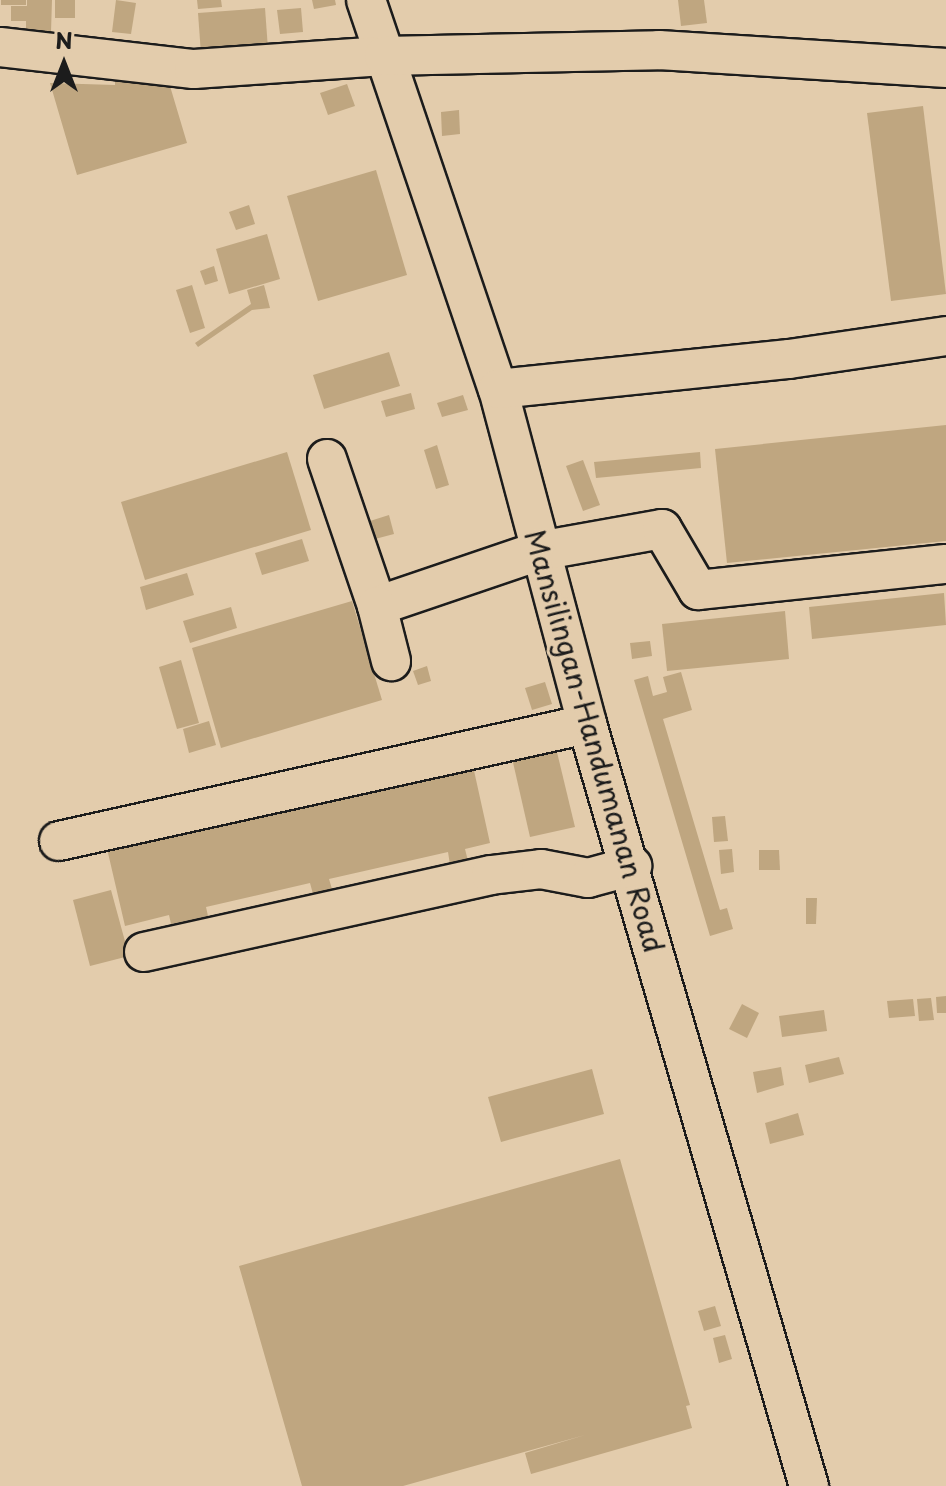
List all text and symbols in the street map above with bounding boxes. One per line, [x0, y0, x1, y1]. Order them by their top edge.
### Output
text: N [55, 23, 73, 56]
north arrow [24, 24, 104, 104]
street label: Mansilingan-Handumanan Road [518, 526, 672, 956]

